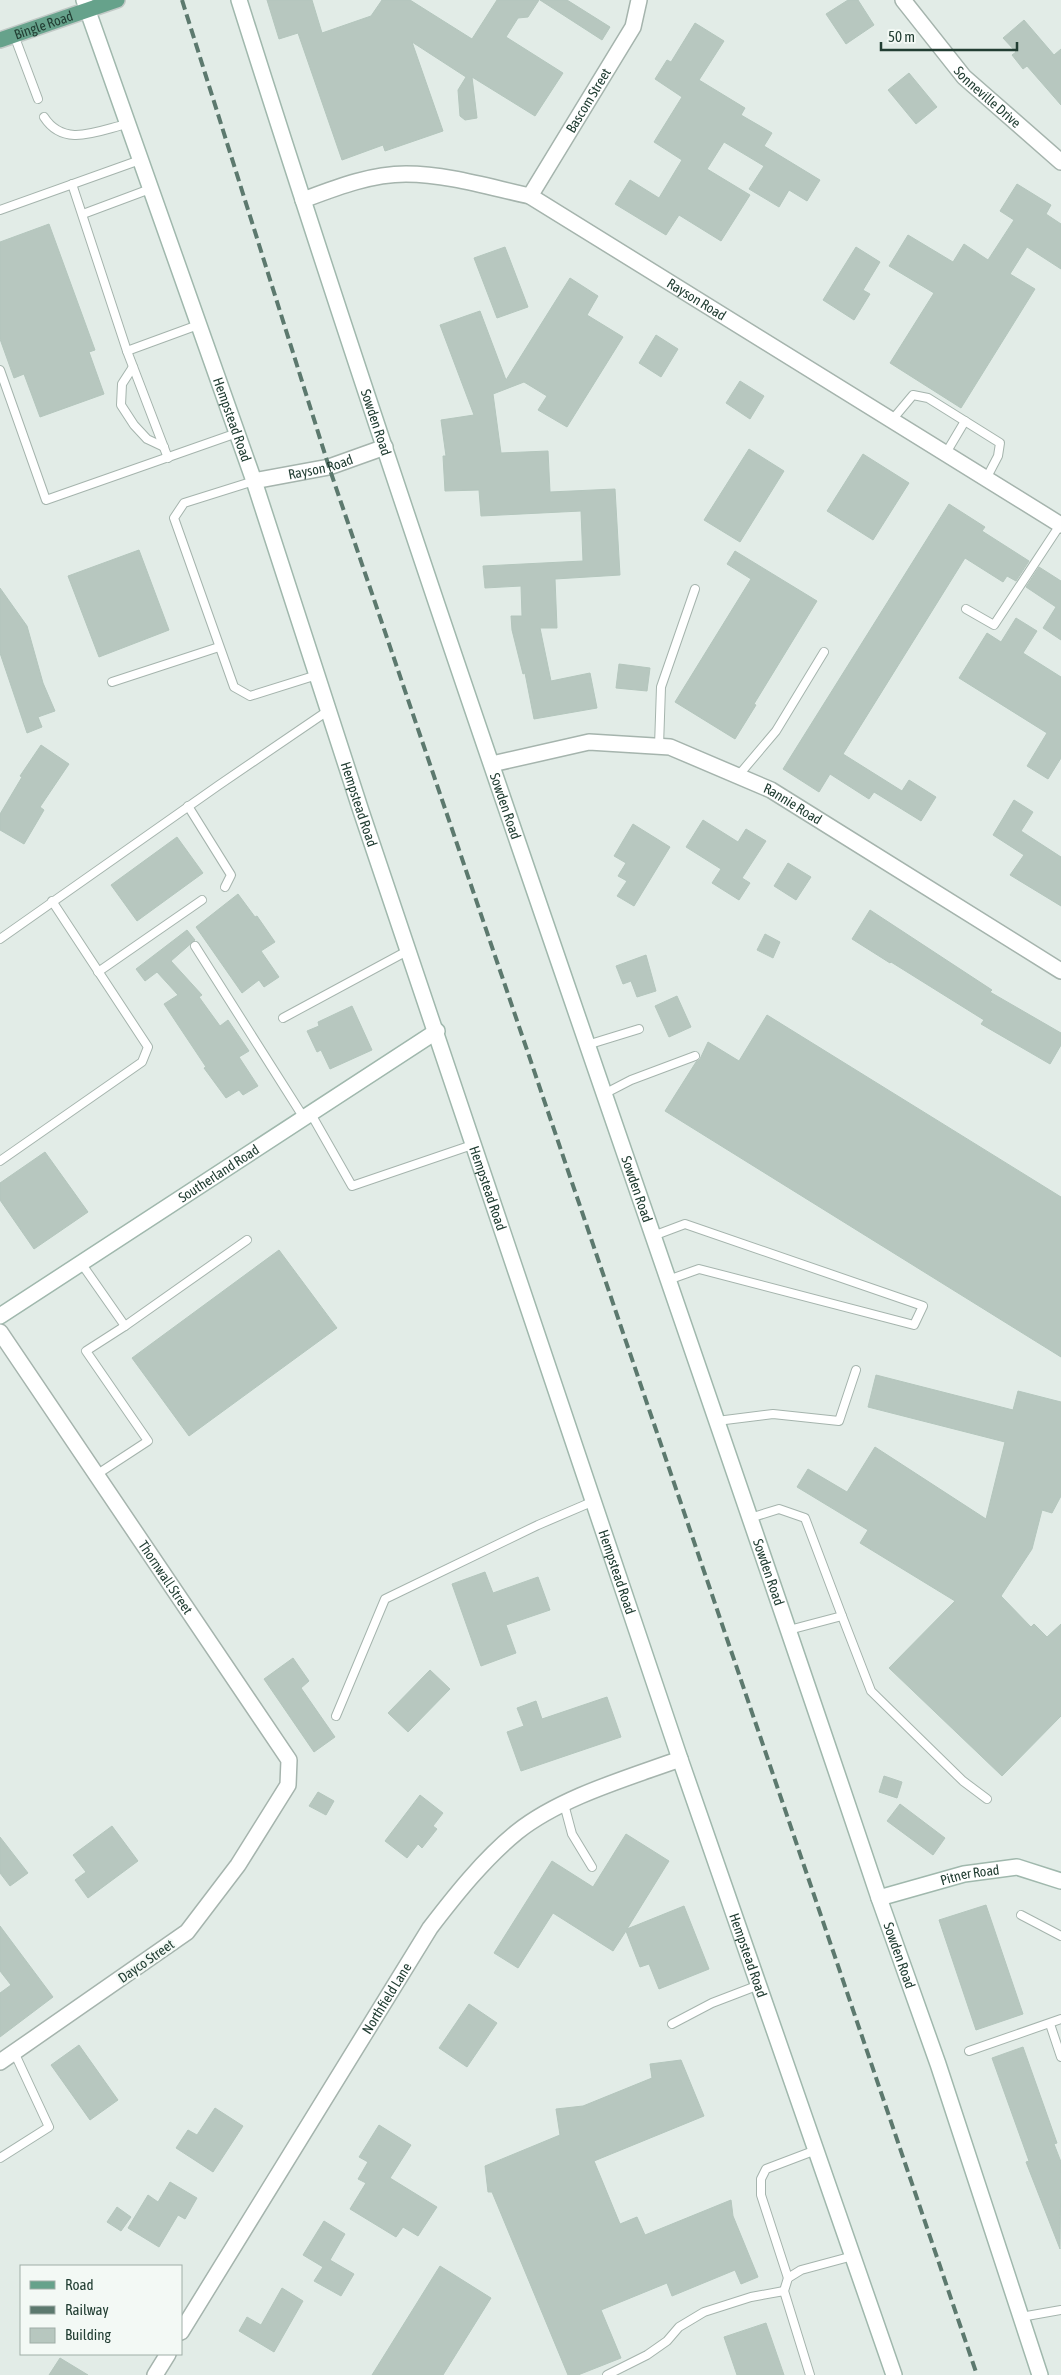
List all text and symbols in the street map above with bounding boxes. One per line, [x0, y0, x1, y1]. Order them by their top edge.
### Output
street label: Bingle Road [12, 8, 75, 43]
scale bar [881, 20, 1017, 52]
text: 50 m [888, 28, 915, 45]
street label: Sonneville Drive [951, 63, 1024, 131]
street label: Bascom Street [563, 65, 614, 136]
street label: Rayson Road [664, 275, 729, 323]
street label: Hempstead Road [210, 375, 255, 464]
street label: Sowden Road [358, 387, 395, 458]
street label: Rayson Road [287, 451, 355, 482]
street label: Hempstead Road [338, 760, 380, 849]
street label: Sowden Road [487, 771, 524, 841]
street label: Rannie Road [761, 780, 825, 828]
street label: Southerland Road [175, 1141, 262, 1206]
street label: Hempstead Road [466, 1144, 510, 1233]
street label: Sowden Road [618, 1154, 656, 1224]
street label: Hempstead Road [595, 1528, 639, 1616]
street label: Sowden Road [750, 1537, 787, 1607]
street label: Thornwall Street [135, 1538, 196, 1617]
street label: Pitner Road [938, 1861, 1000, 1888]
street label: Hempstead Road [726, 1911, 770, 2000]
street label: Sowden Road [880, 1920, 919, 1991]
street label: Dayco Street [115, 1936, 177, 1986]
street label: Northfield Lane [359, 1960, 415, 2037]
legend [20, 2265, 182, 2355]
text: Road [65, 2276, 94, 2293]
text: Railway [65, 2301, 109, 2318]
text: Building [65, 2326, 111, 2343]

